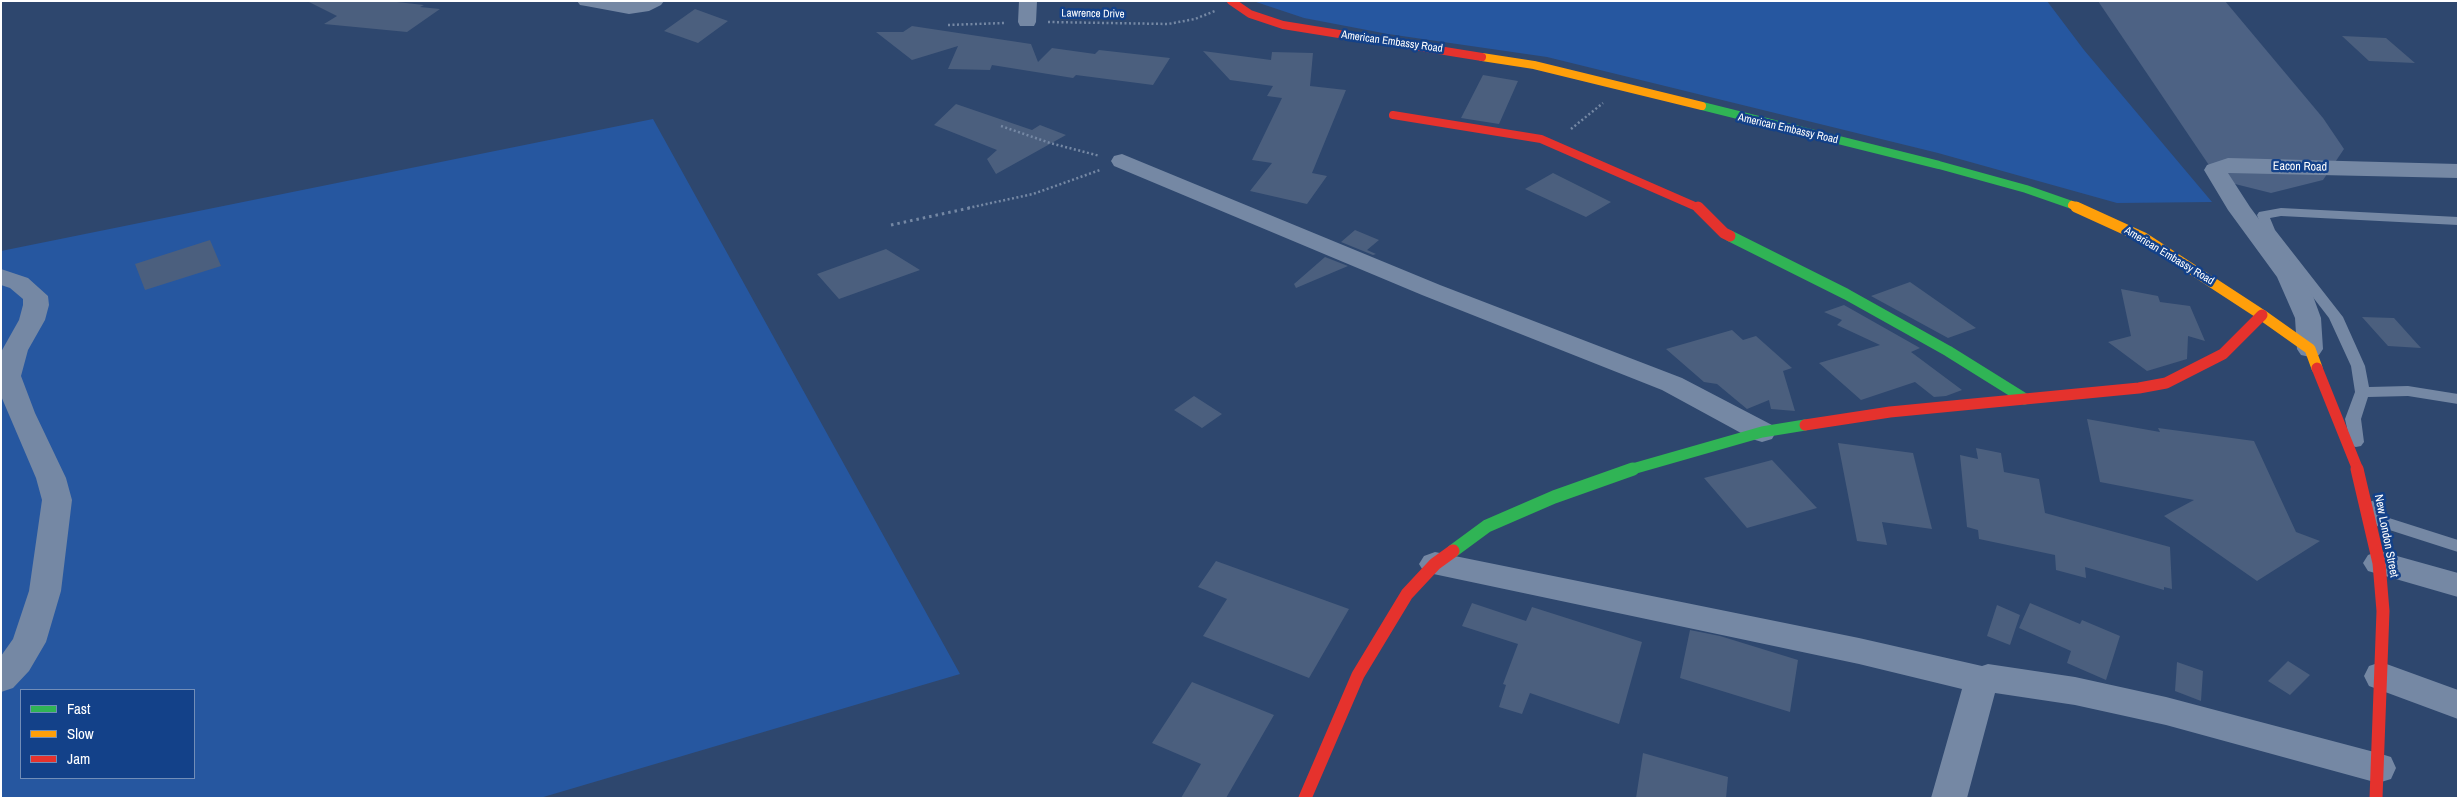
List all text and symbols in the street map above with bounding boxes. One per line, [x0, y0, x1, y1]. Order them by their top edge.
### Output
street label: Lawrence Drive [1061, 7, 1125, 21]
street label: American Embassy Road [1340, 28, 1444, 56]
street label: American Embassy Road [1737, 111, 1839, 147]
street label: Eacon Road [2273, 159, 2327, 175]
street label: American Embassy Road [2122, 224, 2216, 288]
street label: New London Street [2371, 493, 2401, 579]
legend [20, 689, 195, 779]
text: Fast [67, 698, 90, 719]
text: Slow [67, 723, 94, 744]
text: Jam [67, 748, 90, 769]

